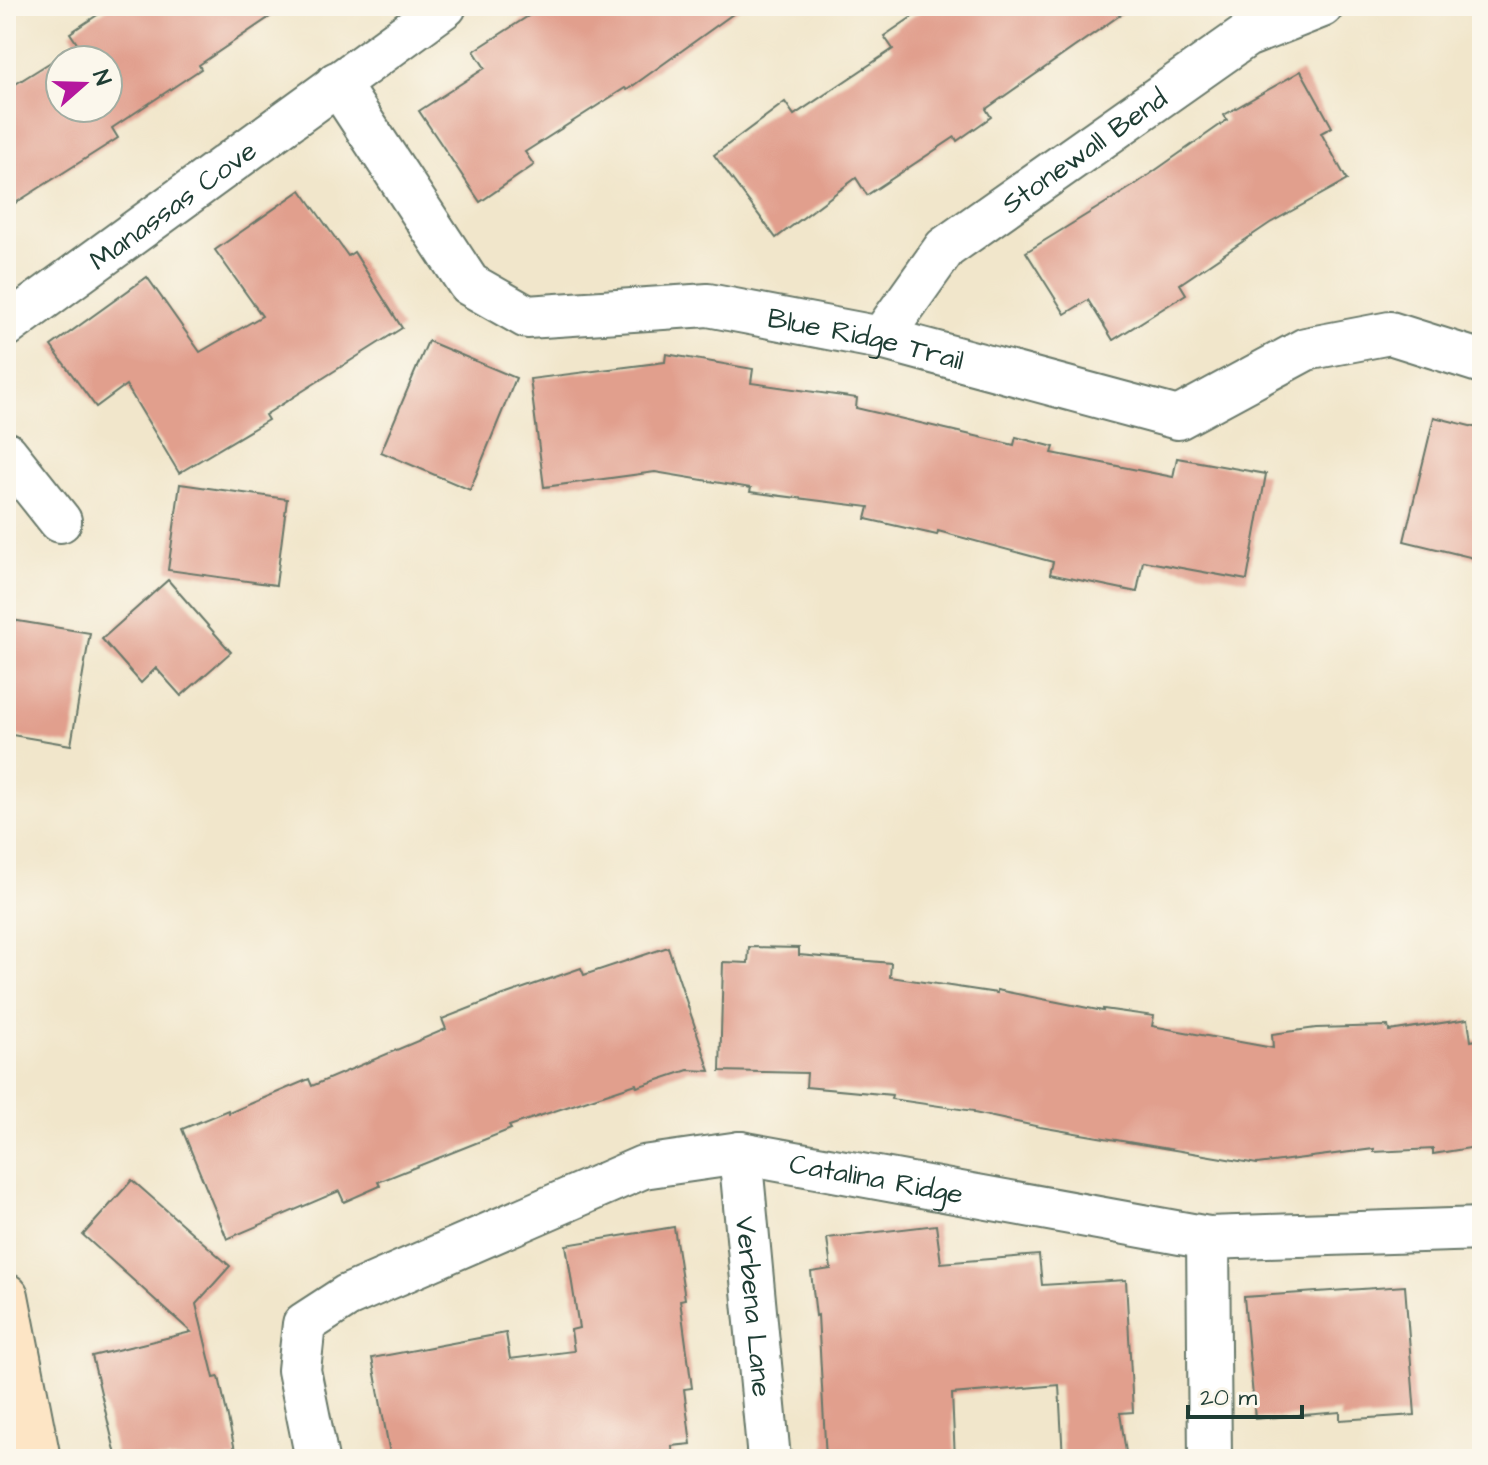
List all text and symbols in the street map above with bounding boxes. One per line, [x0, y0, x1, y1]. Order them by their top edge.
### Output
north arrow [44, 44, 124, 124]
text: N [84, 66, 118, 90]
street label: Stonewall Bend [994, 80, 1175, 224]
street label: Manassas Cove [82, 132, 265, 280]
street label: Blue Ridge Trail [764, 299, 968, 380]
street label: Catalina Ridge [786, 1144, 966, 1214]
street label: Verbena Lane [725, 1214, 781, 1399]
scale bar [1188, 1369, 1302, 1419]
text: 20 m [1200, 1381, 1257, 1415]

